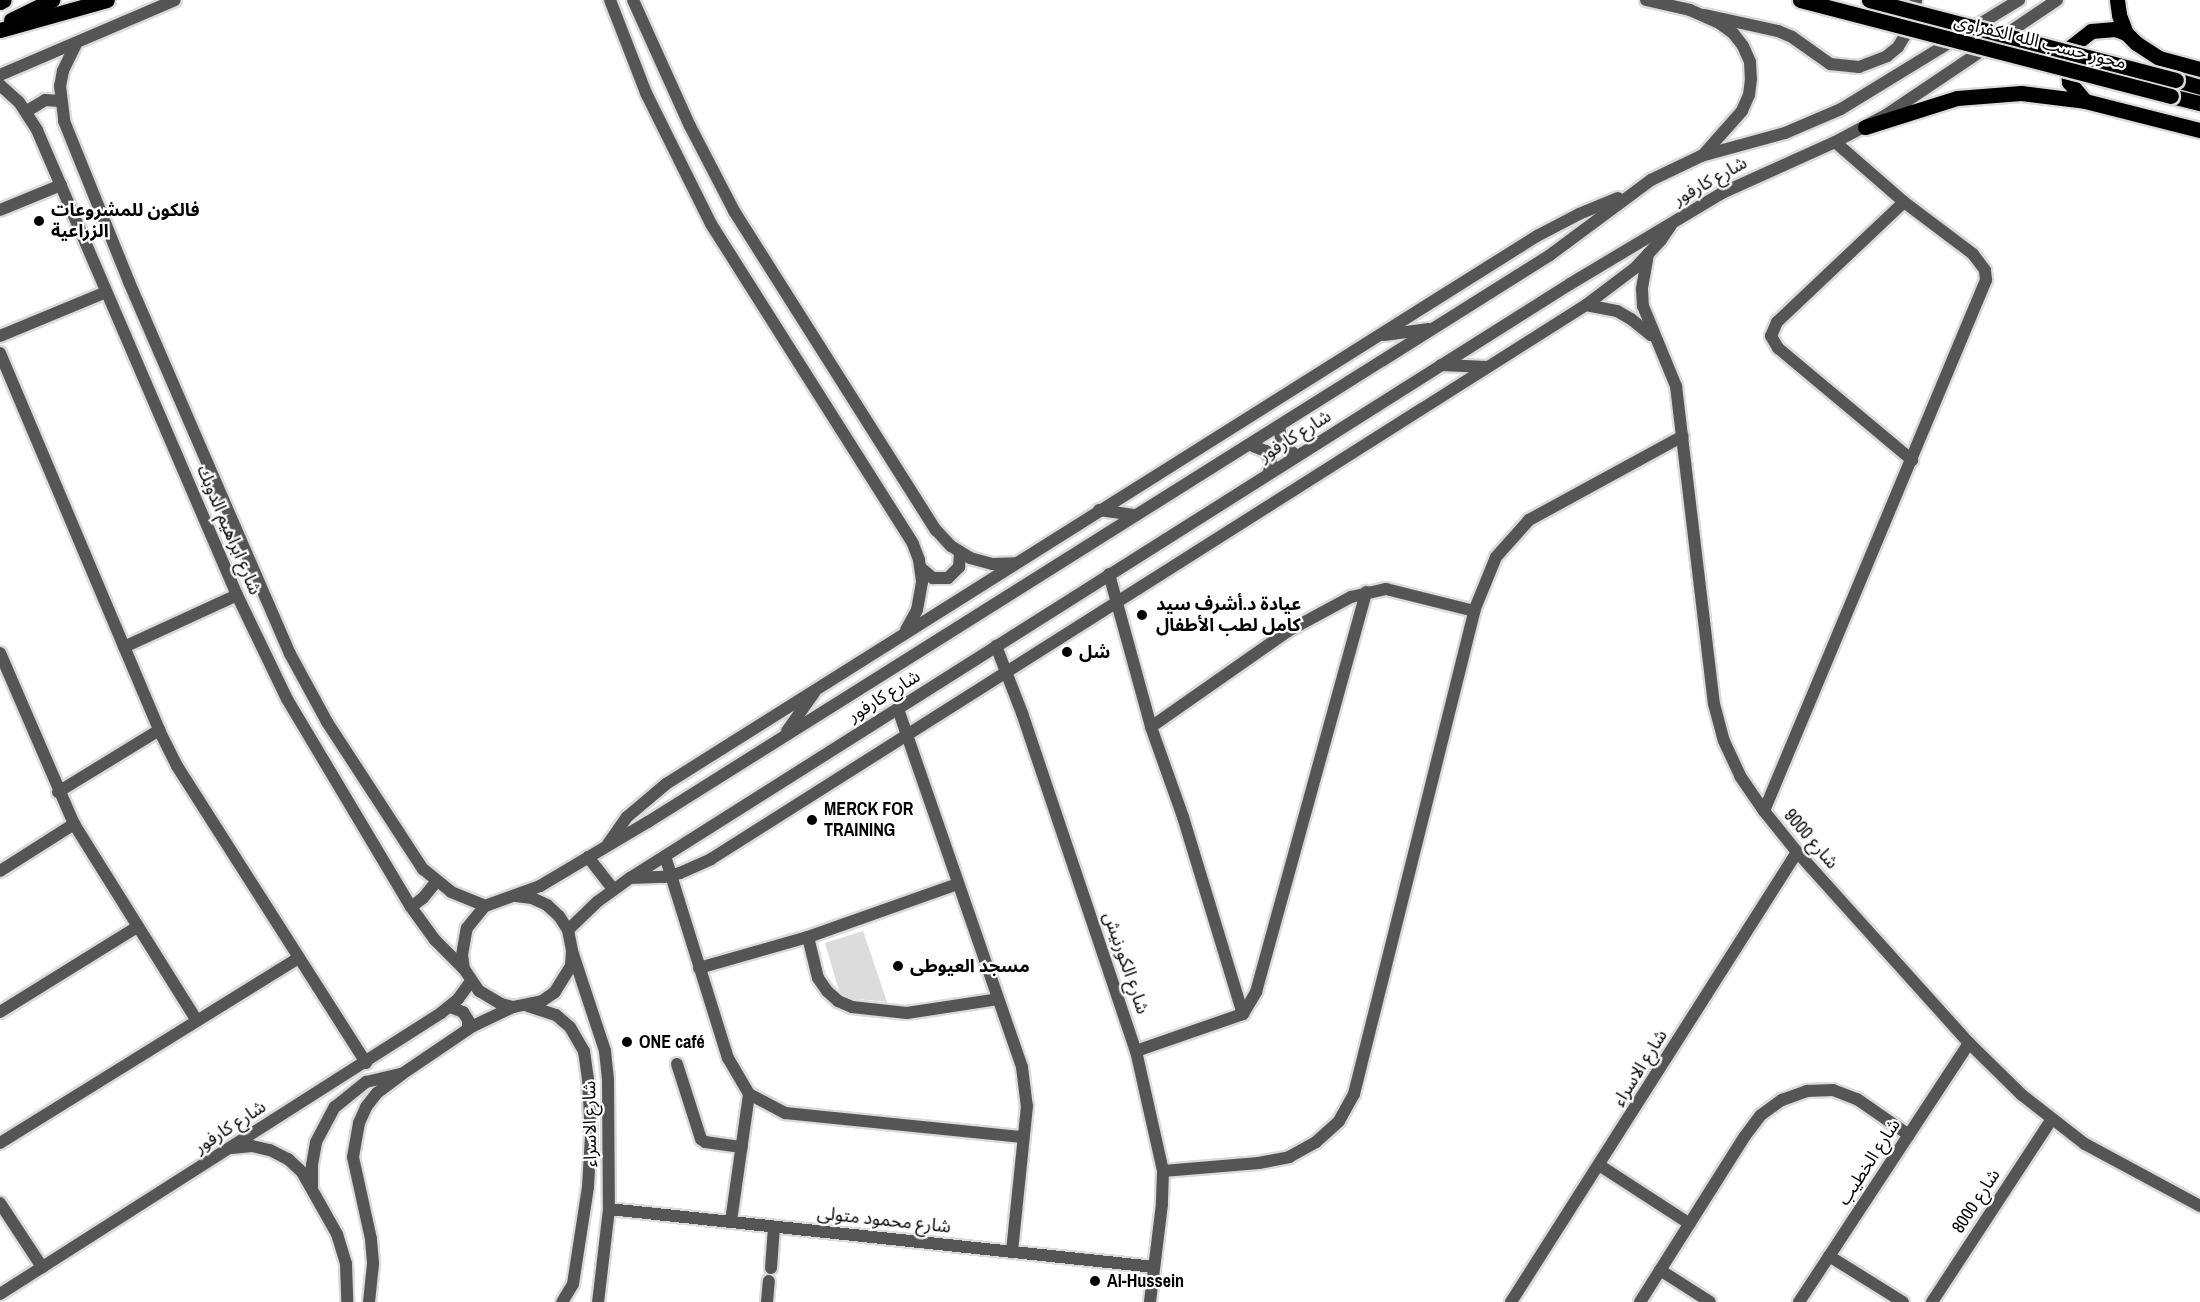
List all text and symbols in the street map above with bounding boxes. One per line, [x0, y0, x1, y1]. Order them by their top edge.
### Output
street label: محور حسب الله الكفراوى [1952, 10, 2128, 74]
street label: شارع كارفور [1669, 152, 1751, 210]
place label: فالكون للمشروعات الزراعية [51, 200, 200, 242]
marker: فالكون للمشروعات الزراعية [32, 214, 46, 228]
street label: شارع كارفور [1255, 405, 1335, 467]
street label: شارع ابراهيم الدوبك [192, 462, 266, 598]
place label: عيادة د.أشرف سيد كامل لطب الأطفال [1156, 594, 1301, 636]
marker: عيادة د.أشرف سيد كامل لطب الأطفال [1133, 606, 1151, 624]
place label: شل [1079, 641, 1110, 663]
marker: شل [1060, 645, 1074, 659]
street label: شارع كارفور [844, 665, 924, 727]
place label: MERCK FOR TRAINING [824, 799, 913, 842]
street label: شارع 9000 [1779, 805, 1843, 873]
marker: MERCK FOR TRAINING [805, 813, 819, 827]
street label: شارع الكورنيش [1098, 909, 1154, 1017]
place label: مسجد العيوطى [910, 955, 1030, 977]
marker: مسجد العيوطى [891, 959, 905, 973]
street label: شارع الاسراء [1608, 1026, 1672, 1110]
place label: ONE café [639, 1031, 705, 1053]
marker: ONE café [620, 1035, 634, 1049]
street label: شارع الاسراء [578, 1081, 602, 1167]
street label: شارع كارفور [190, 1096, 270, 1158]
street label: شارع الخطيب [1833, 1115, 1905, 1209]
street label: شارع 8000 [1947, 1165, 2005, 1237]
street label: شارع محمود متولى [816, 1202, 952, 1238]
place label: Al-Hussein [1107, 1270, 1184, 1292]
marker: Al-Hussein [1088, 1274, 1102, 1288]

